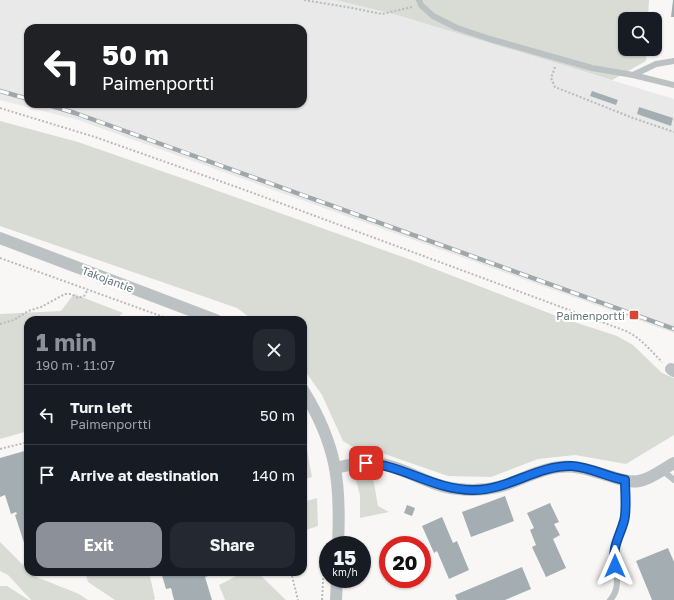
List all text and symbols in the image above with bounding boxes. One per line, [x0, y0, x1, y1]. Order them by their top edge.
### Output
map controls [618, 12, 662, 56]
button: search [618, 12, 662, 56]
text: 50 m [102, 38, 169, 71]
icon: left [36, 40, 88, 92]
text: Paimenportti [102, 72, 214, 94]
street label: Takojantie [80, 263, 136, 295]
place label: Paimenportti [556, 309, 625, 322]
marker: Paimenportti [628, 309, 640, 321]
text: 1 min [36, 327, 96, 356]
button: close [253, 329, 295, 371]
text: 190 m · 11:07 [36, 357, 115, 373]
text: Turn left [70, 398, 132, 416]
icon: left [36, 404, 58, 426]
text: 50 m [260, 406, 295, 424]
text: Paimenportti [70, 416, 151, 432]
pin [349, 446, 383, 480]
icon: arrive [355, 452, 377, 474]
icon: arrive [36, 464, 58, 486]
text: Arrive at destination [70, 466, 219, 484]
text: 140 m [252, 466, 295, 484]
button: Exit [36, 522, 162, 568]
button: Share [170, 522, 295, 568]
speed limit sign: 20 [379, 536, 431, 588]
text: 15 [334, 545, 356, 569]
position arrow [594, 545, 636, 587]
text: km/h [332, 566, 358, 578]

